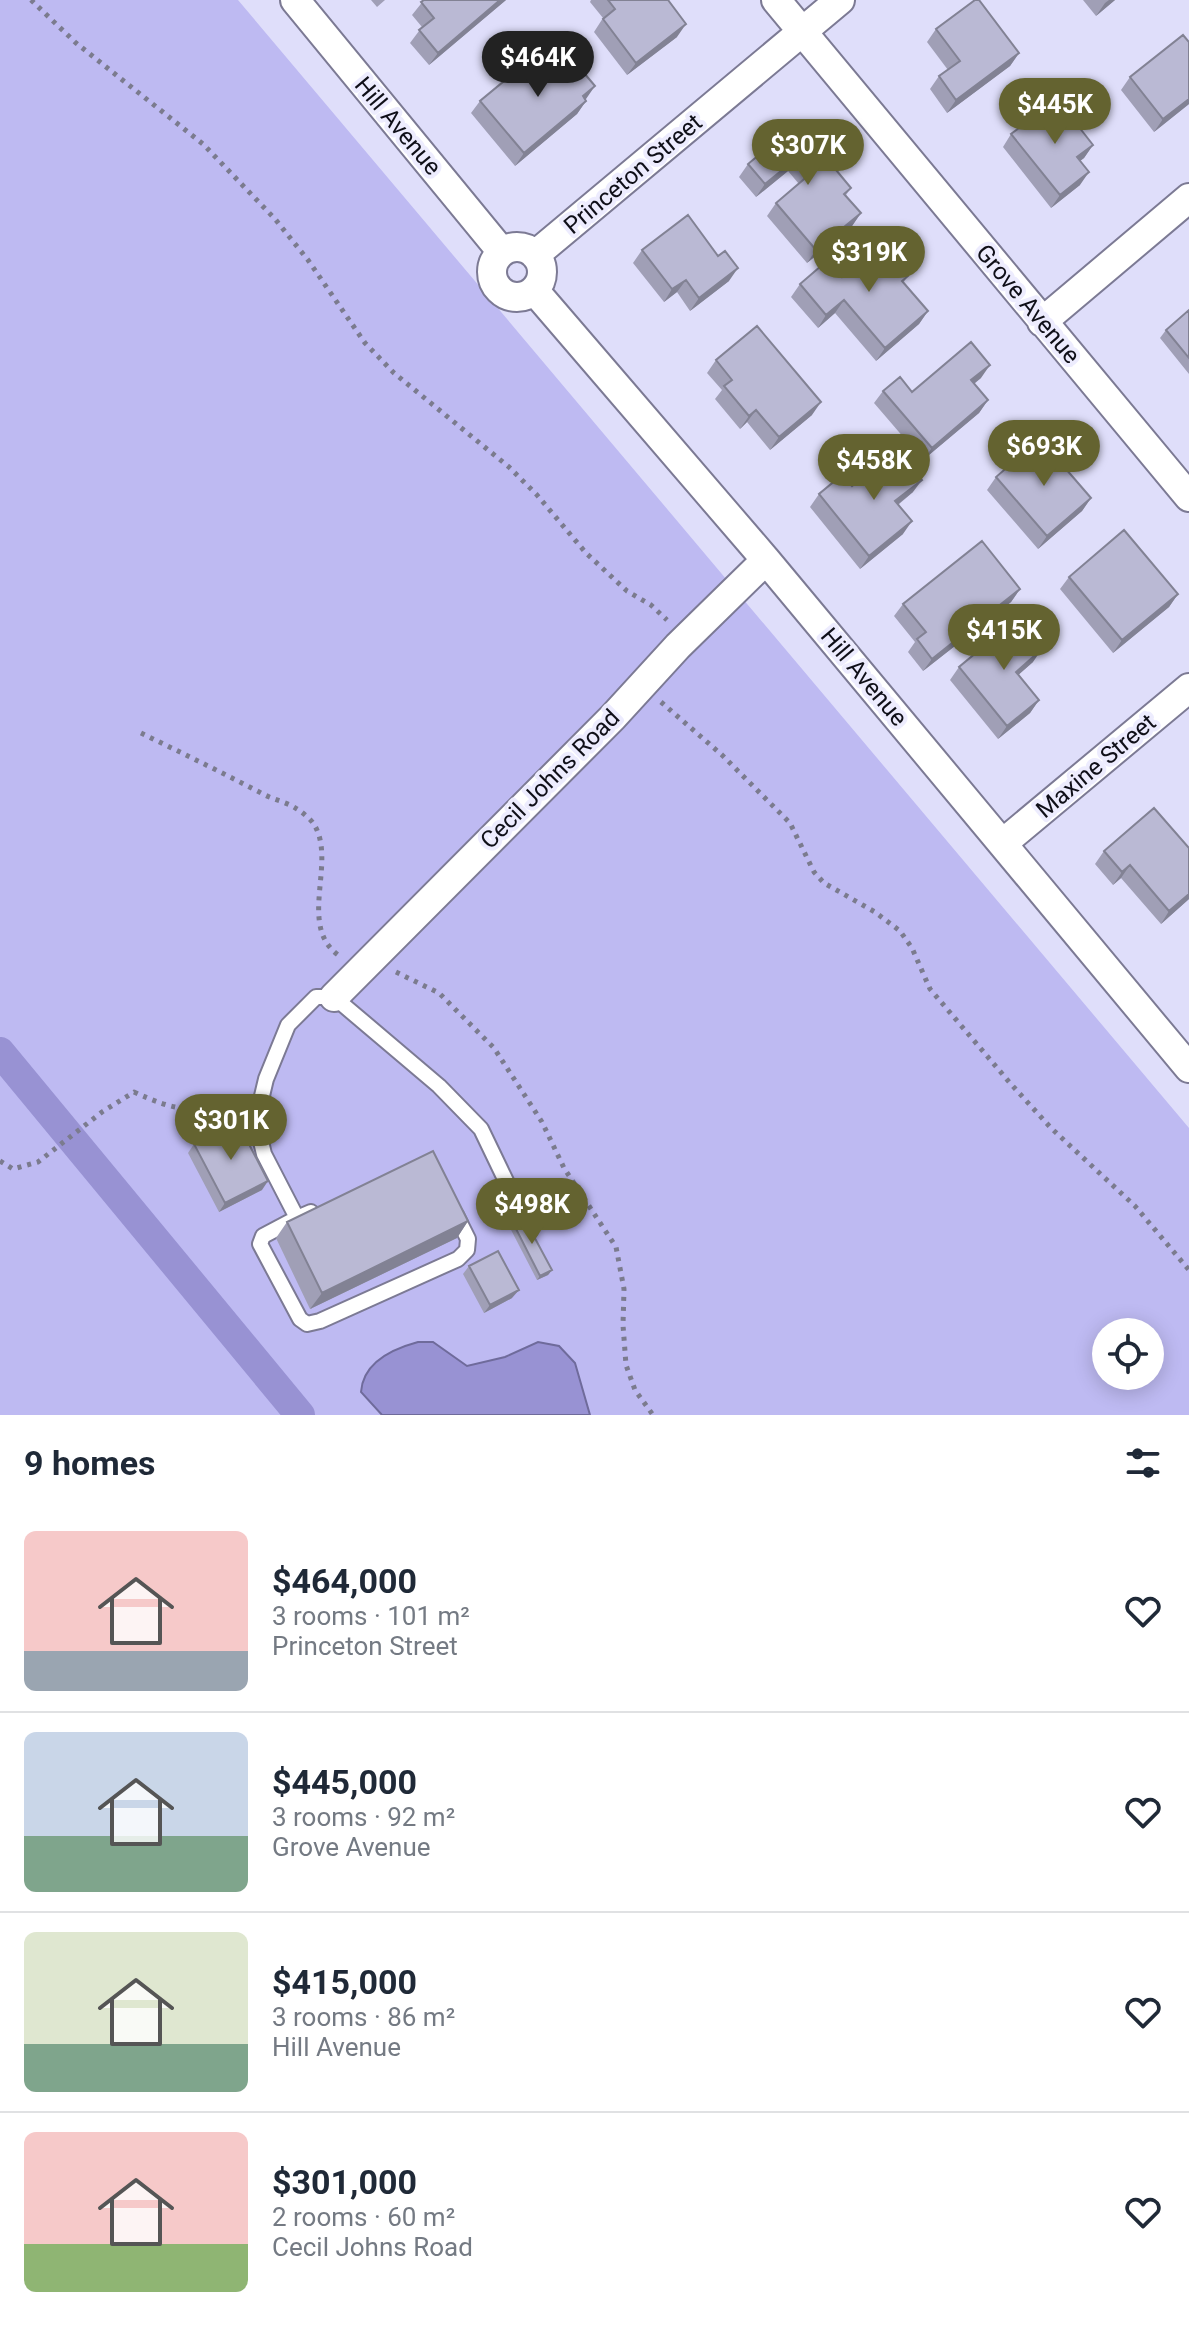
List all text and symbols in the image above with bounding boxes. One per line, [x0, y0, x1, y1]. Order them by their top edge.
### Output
pin: $464K [482, 31, 594, 99]
text: $464K [500, 42, 576, 72]
street label: Hill Avenue [349, 71, 447, 181]
pin: $445K [999, 78, 1111, 146]
text: $445K [1017, 89, 1093, 119]
street label: Princeton Street [558, 108, 708, 240]
pin: $307K [752, 119, 864, 187]
text: $307K [770, 130, 846, 160]
pin: $319K [813, 226, 925, 294]
text: $319K [831, 237, 907, 267]
street label: Grove Avenue [970, 239, 1086, 369]
pin: $693K [988, 420, 1100, 488]
text: $693K [1006, 431, 1082, 461]
pin: $458K [818, 434, 930, 502]
text: $458K [836, 445, 912, 475]
pin: $415K [948, 604, 1060, 672]
text: $415K [966, 615, 1042, 645]
street label: Hill Avenue [815, 622, 913, 732]
street label: Cecil Johns Road [475, 704, 625, 854]
street label: Maxine Street [1031, 708, 1161, 824]
pin: $301K [175, 1094, 287, 1162]
text: $301K [193, 1105, 269, 1135]
pin: $498K [476, 1178, 588, 1246]
text: $498K [494, 1189, 570, 1219]
map controls [1092, 1318, 1164, 1390]
button: locate [1092, 1318, 1164, 1390]
icon: filters [1121, 1441, 1165, 1485]
text: 9 homes [24, 1443, 155, 1483]
text: $464,000 [272, 1561, 417, 1601]
icon: home [88, 1563, 184, 1659]
icon: heart [1121, 1589, 1165, 1633]
text: 3 rooms · 101 m² [272, 1601, 470, 1631]
text: Princeton Street [272, 1631, 458, 1661]
text: $445,000 [272, 1762, 417, 1802]
icon: home [88, 1764, 184, 1860]
icon: heart [1121, 1790, 1165, 1834]
text: 3 rooms · 92 m² [272, 1802, 455, 1832]
text: Grove Avenue [272, 1832, 431, 1862]
text: $415,000 [272, 1962, 417, 2002]
icon: home [88, 1964, 184, 2060]
icon: heart [1121, 1990, 1165, 2034]
text: 3 rooms · 86 m² [272, 2002, 455, 2032]
text: Hill Avenue [272, 2032, 401, 2062]
text: $301,000 [272, 2162, 417, 2202]
icon: home [88, 2164, 184, 2260]
icon: heart [1121, 2190, 1165, 2234]
text: 2 rooms · 60 m² [272, 2202, 455, 2232]
text: Cecil Johns Road [272, 2232, 473, 2262]

